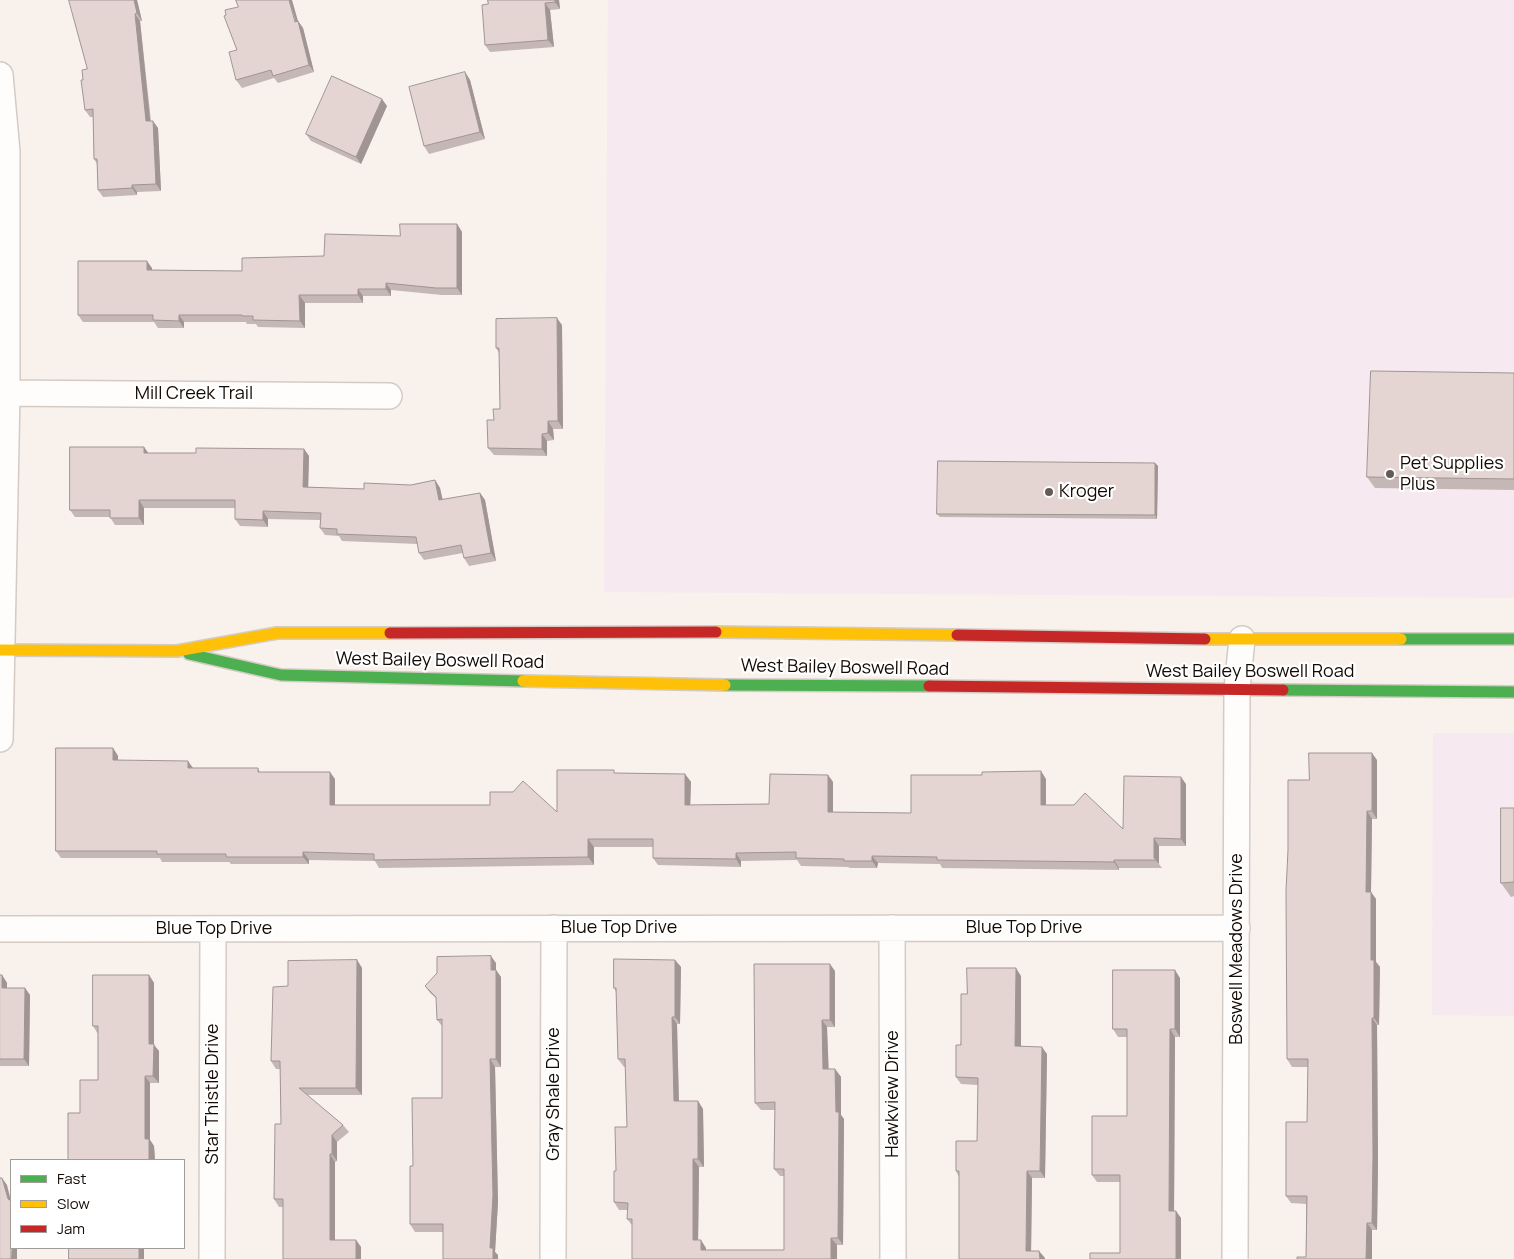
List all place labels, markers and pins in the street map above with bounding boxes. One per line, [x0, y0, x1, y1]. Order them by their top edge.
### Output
place label: Pet Supplies Plus [1400, 453, 1504, 496]
marker: Pet Supplies Plus [1384, 468, 1396, 480]
place label: Kroger [1059, 481, 1114, 503]
marker: Kroger [1043, 486, 1055, 498]

